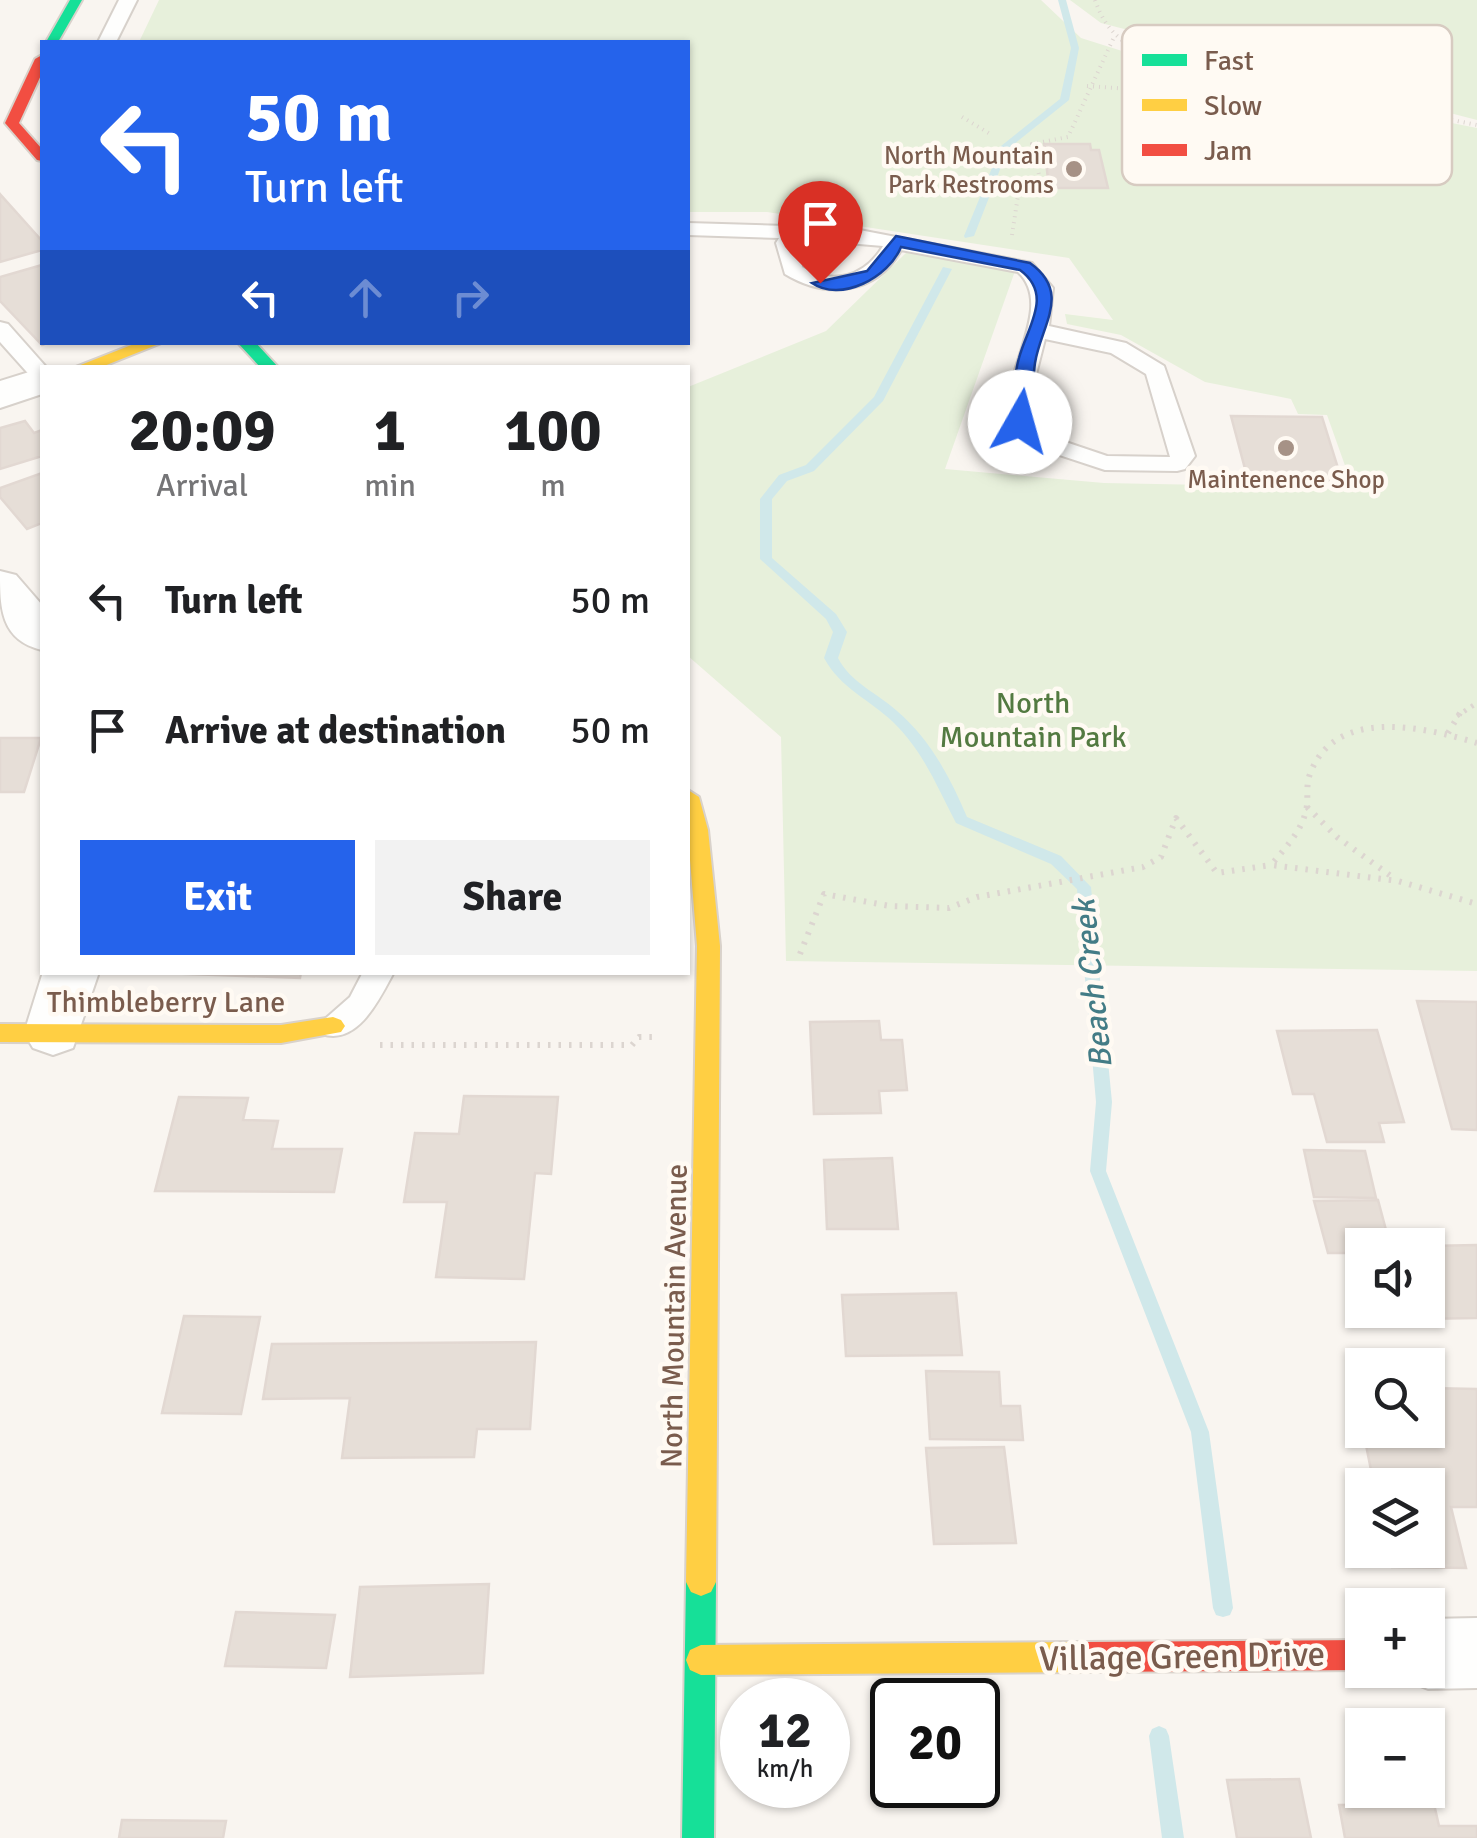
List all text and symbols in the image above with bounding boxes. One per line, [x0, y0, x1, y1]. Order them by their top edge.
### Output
legend [1122, 25, 1452, 185]
text: Fast [1204, 44, 1254, 78]
text: 50 m [245, 74, 393, 160]
icon: left [80, 80, 210, 210]
text: Slow [1204, 89, 1262, 123]
text: Jam [1204, 134, 1252, 168]
place label: North Mountain Park Restrooms [884, 140, 1054, 200]
marker: North Mountain Park Restrooms [1063, 158, 1085, 180]
text: Turn left [245, 160, 404, 215]
pin [778, 181, 863, 284]
icon: arrive [793, 196, 848, 251]
icon: left [233, 270, 288, 325]
icon: ahead [338, 270, 393, 325]
icon: right [443, 270, 498, 325]
position arrow [968, 370, 1072, 474]
text: 20:09 [128, 394, 276, 468]
text: 1 [374, 394, 406, 468]
text: 100 [504, 394, 602, 468]
marker: Maintenence Shop [1275, 437, 1297, 459]
place label: Maintenence Shop [1187, 464, 1385, 495]
text: Arrival [156, 466, 248, 505]
text: min [364, 466, 416, 505]
text: m [540, 466, 566, 505]
icon: left [80, 573, 135, 628]
text: Turn left [165, 577, 303, 624]
text: 50 m [570, 577, 650, 624]
park label: North Mountain Park [939, 685, 1127, 756]
icon: arrive [80, 703, 135, 758]
text: Arrive at destination [165, 707, 506, 754]
text: 50 m [570, 707, 650, 754]
button: Exit [80, 840, 355, 955]
button: Share [375, 840, 650, 955]
water label: Beach Creek [1064, 895, 1121, 1070]
street label: Thimbleberry Lane [47, 984, 285, 1021]
street label: North Mountain Avenue [653, 1164, 696, 1469]
map controls [1345, 1228, 1445, 1808]
button: sound [1345, 1228, 1445, 1328]
button: search [1345, 1348, 1445, 1448]
button: layers [1345, 1468, 1445, 1568]
button: + [1345, 1588, 1445, 1688]
street label: Village Green Drive [1039, 1633, 1325, 1680]
speed limit sign: 20 [870, 1678, 1000, 1808]
text: 12 [758, 1700, 812, 1762]
button: − [1345, 1708, 1445, 1808]
text: km/h [757, 1753, 813, 1784]

